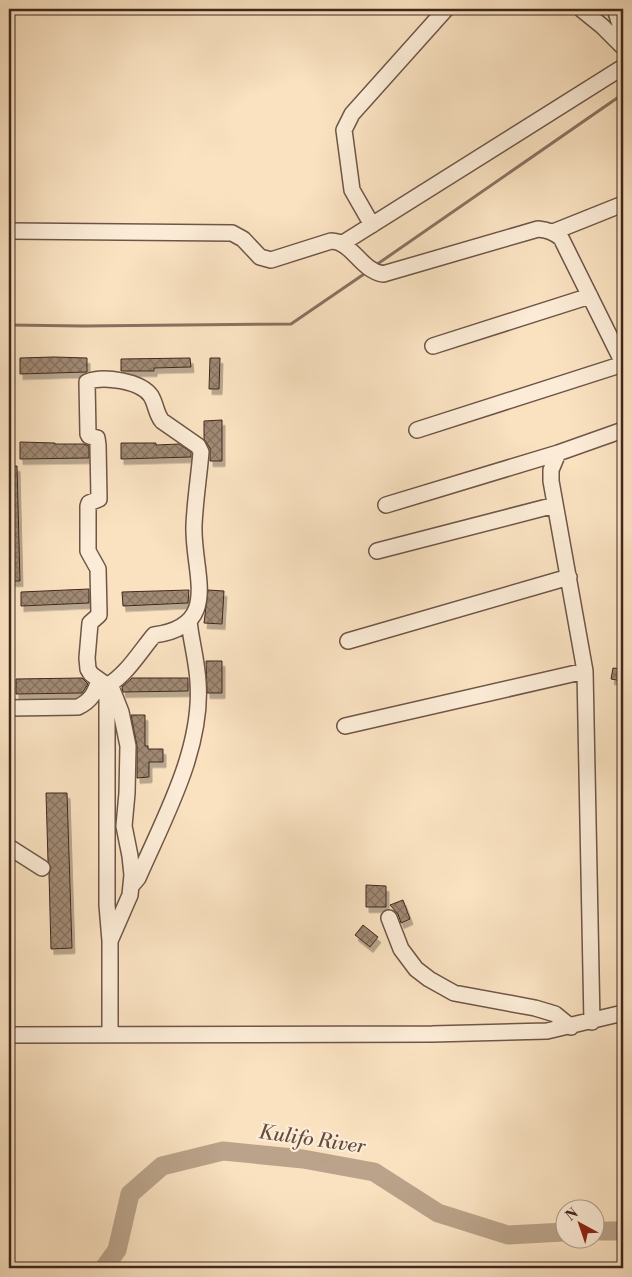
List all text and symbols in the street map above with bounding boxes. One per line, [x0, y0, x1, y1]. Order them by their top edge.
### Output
water label: Kulifo River [257, 1120, 368, 1160]
north arrow [554, 1200, 604, 1250]
text: N [562, 1204, 582, 1225]

